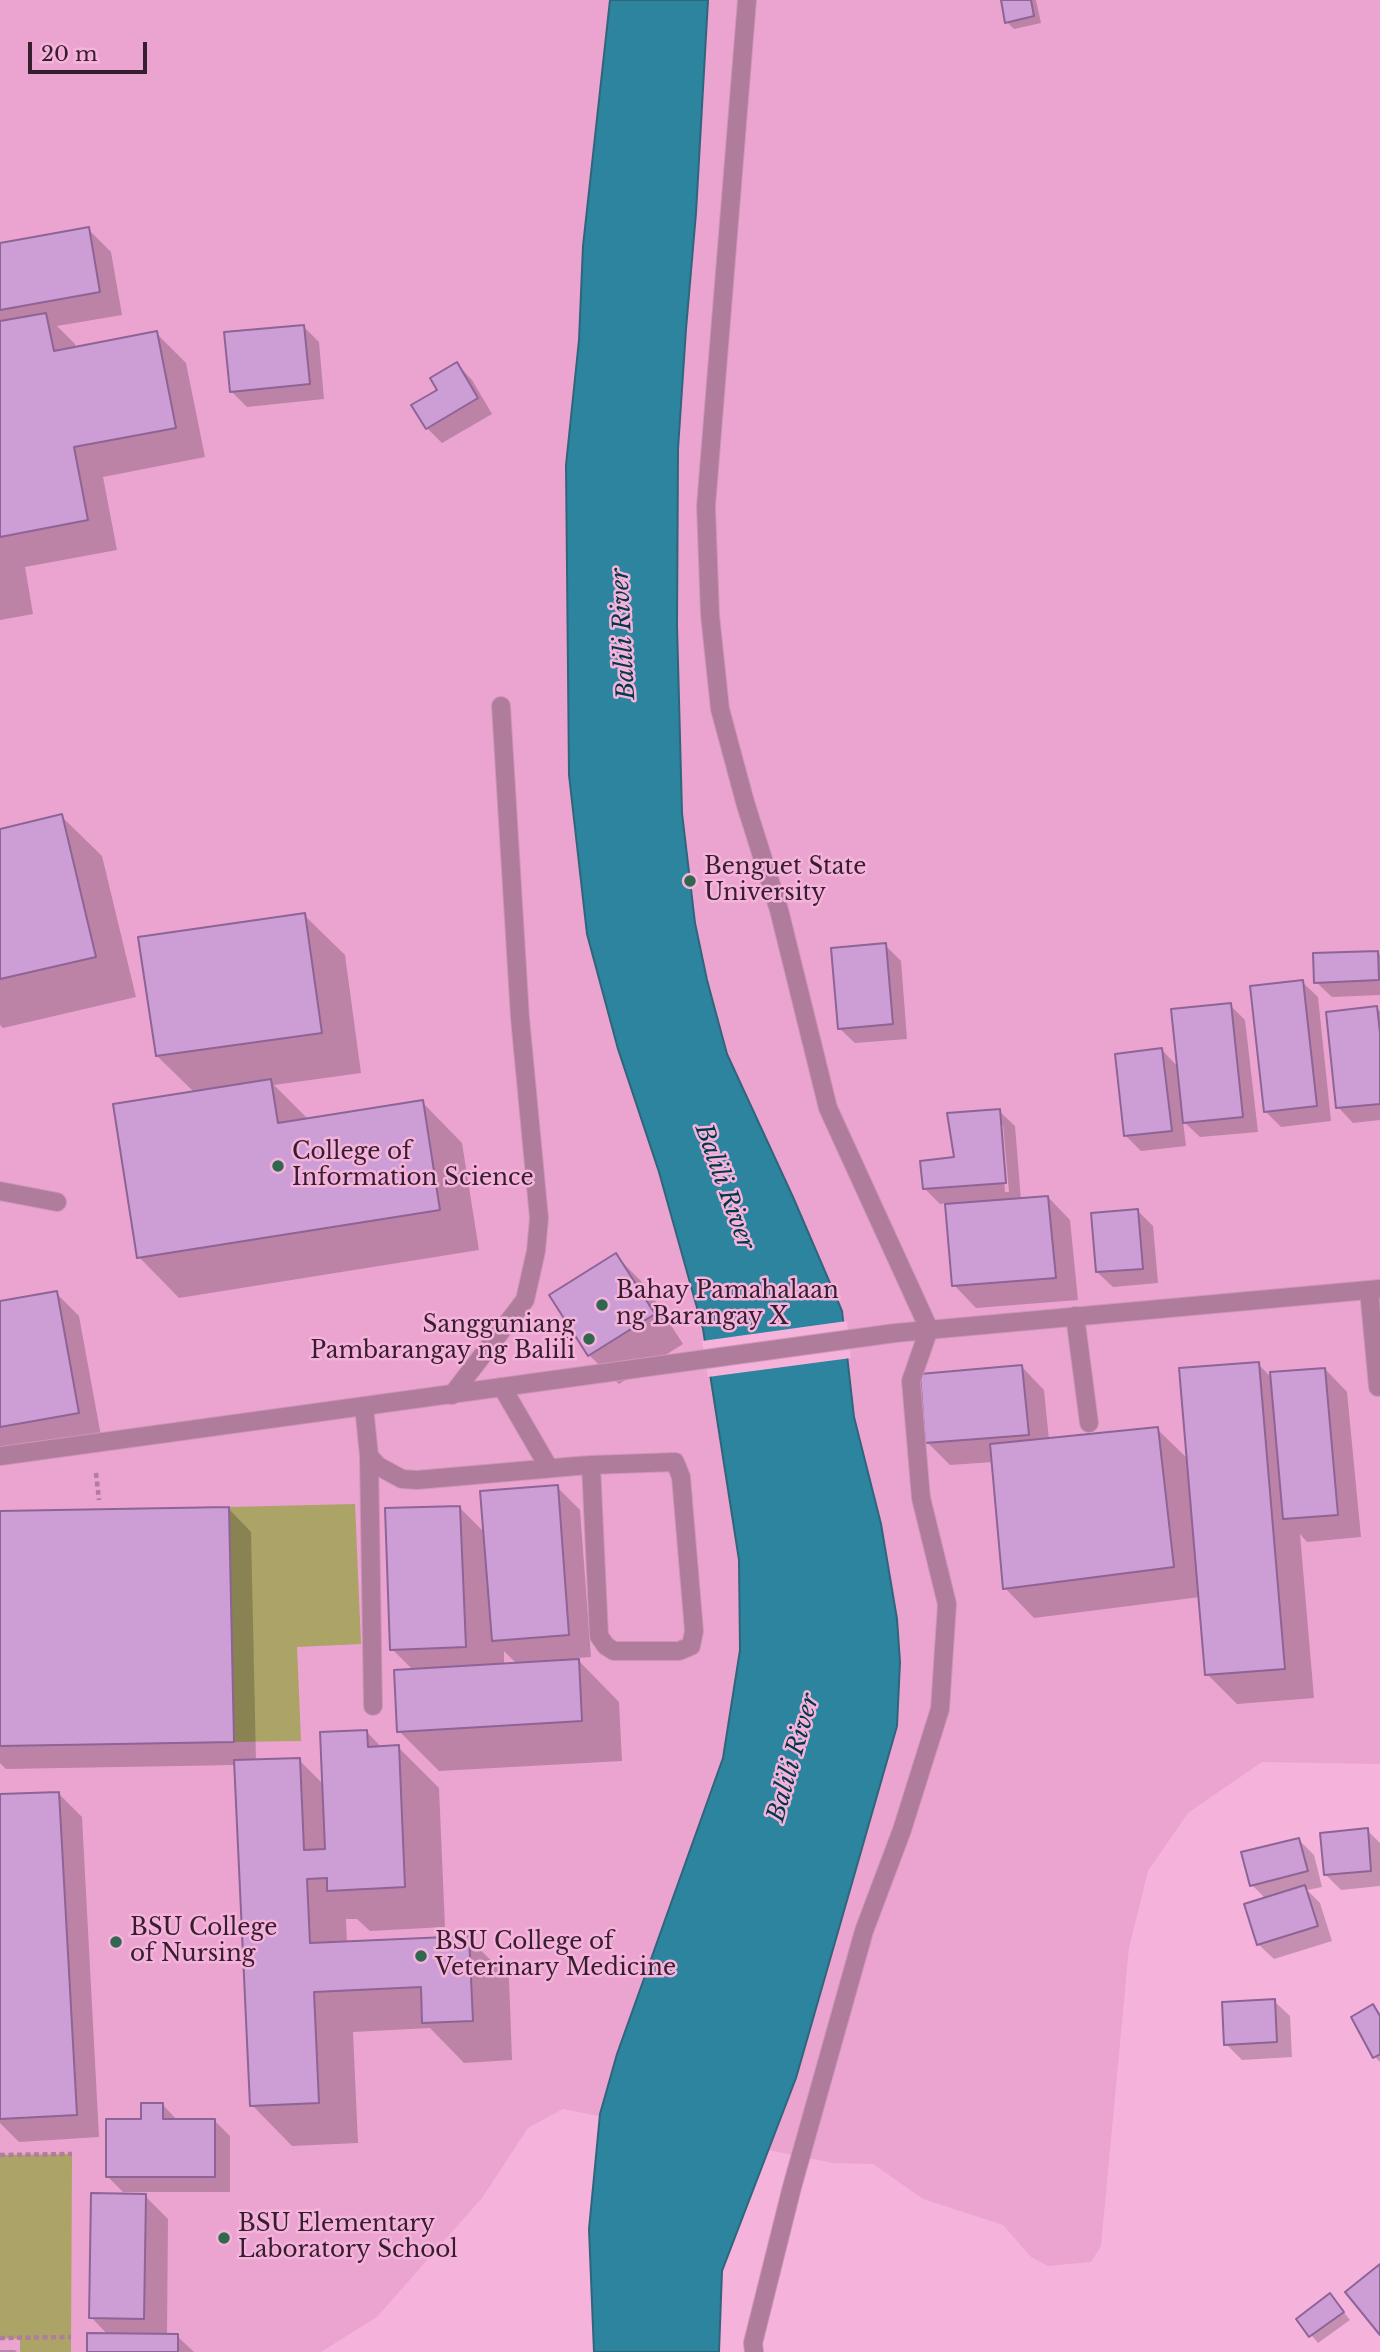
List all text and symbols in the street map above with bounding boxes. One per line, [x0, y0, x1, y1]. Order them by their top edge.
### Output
scale bar [32, 28, 150, 72]
text: 20 m [41, 41, 98, 67]
water label: Balili River [606, 568, 642, 700]
place label: Benguet State University [704, 854, 866, 908]
marker: Benguet State University [682, 873, 698, 889]
water label: Balili River [688, 1120, 760, 1254]
place label: College of Information Science [292, 1139, 534, 1193]
marker: College of Information Science [270, 1158, 286, 1174]
place label: Bahay Pamahalaan ng Barangay X [616, 1278, 839, 1332]
marker: Bahay Pamahalaan ng Barangay X [594, 1297, 610, 1313]
place label: Sangguniang Pambarangay ng Balili [310, 1312, 575, 1366]
marker: Sangguniang Pambarangay ng Balili [581, 1331, 597, 1347]
water label: Balili River [762, 1691, 826, 1825]
place label: BSU College of Nursing [130, 1915, 277, 1969]
place label: BSU College of Veterinary Medicine [435, 1929, 676, 1983]
marker: BSU College of Nursing [108, 1934, 124, 1950]
marker: BSU College of Veterinary Medicine [413, 1948, 429, 1964]
place label: BSU Elementary Laboratory School [238, 2211, 458, 2265]
marker: BSU Elementary Laboratory School [216, 2230, 232, 2246]

